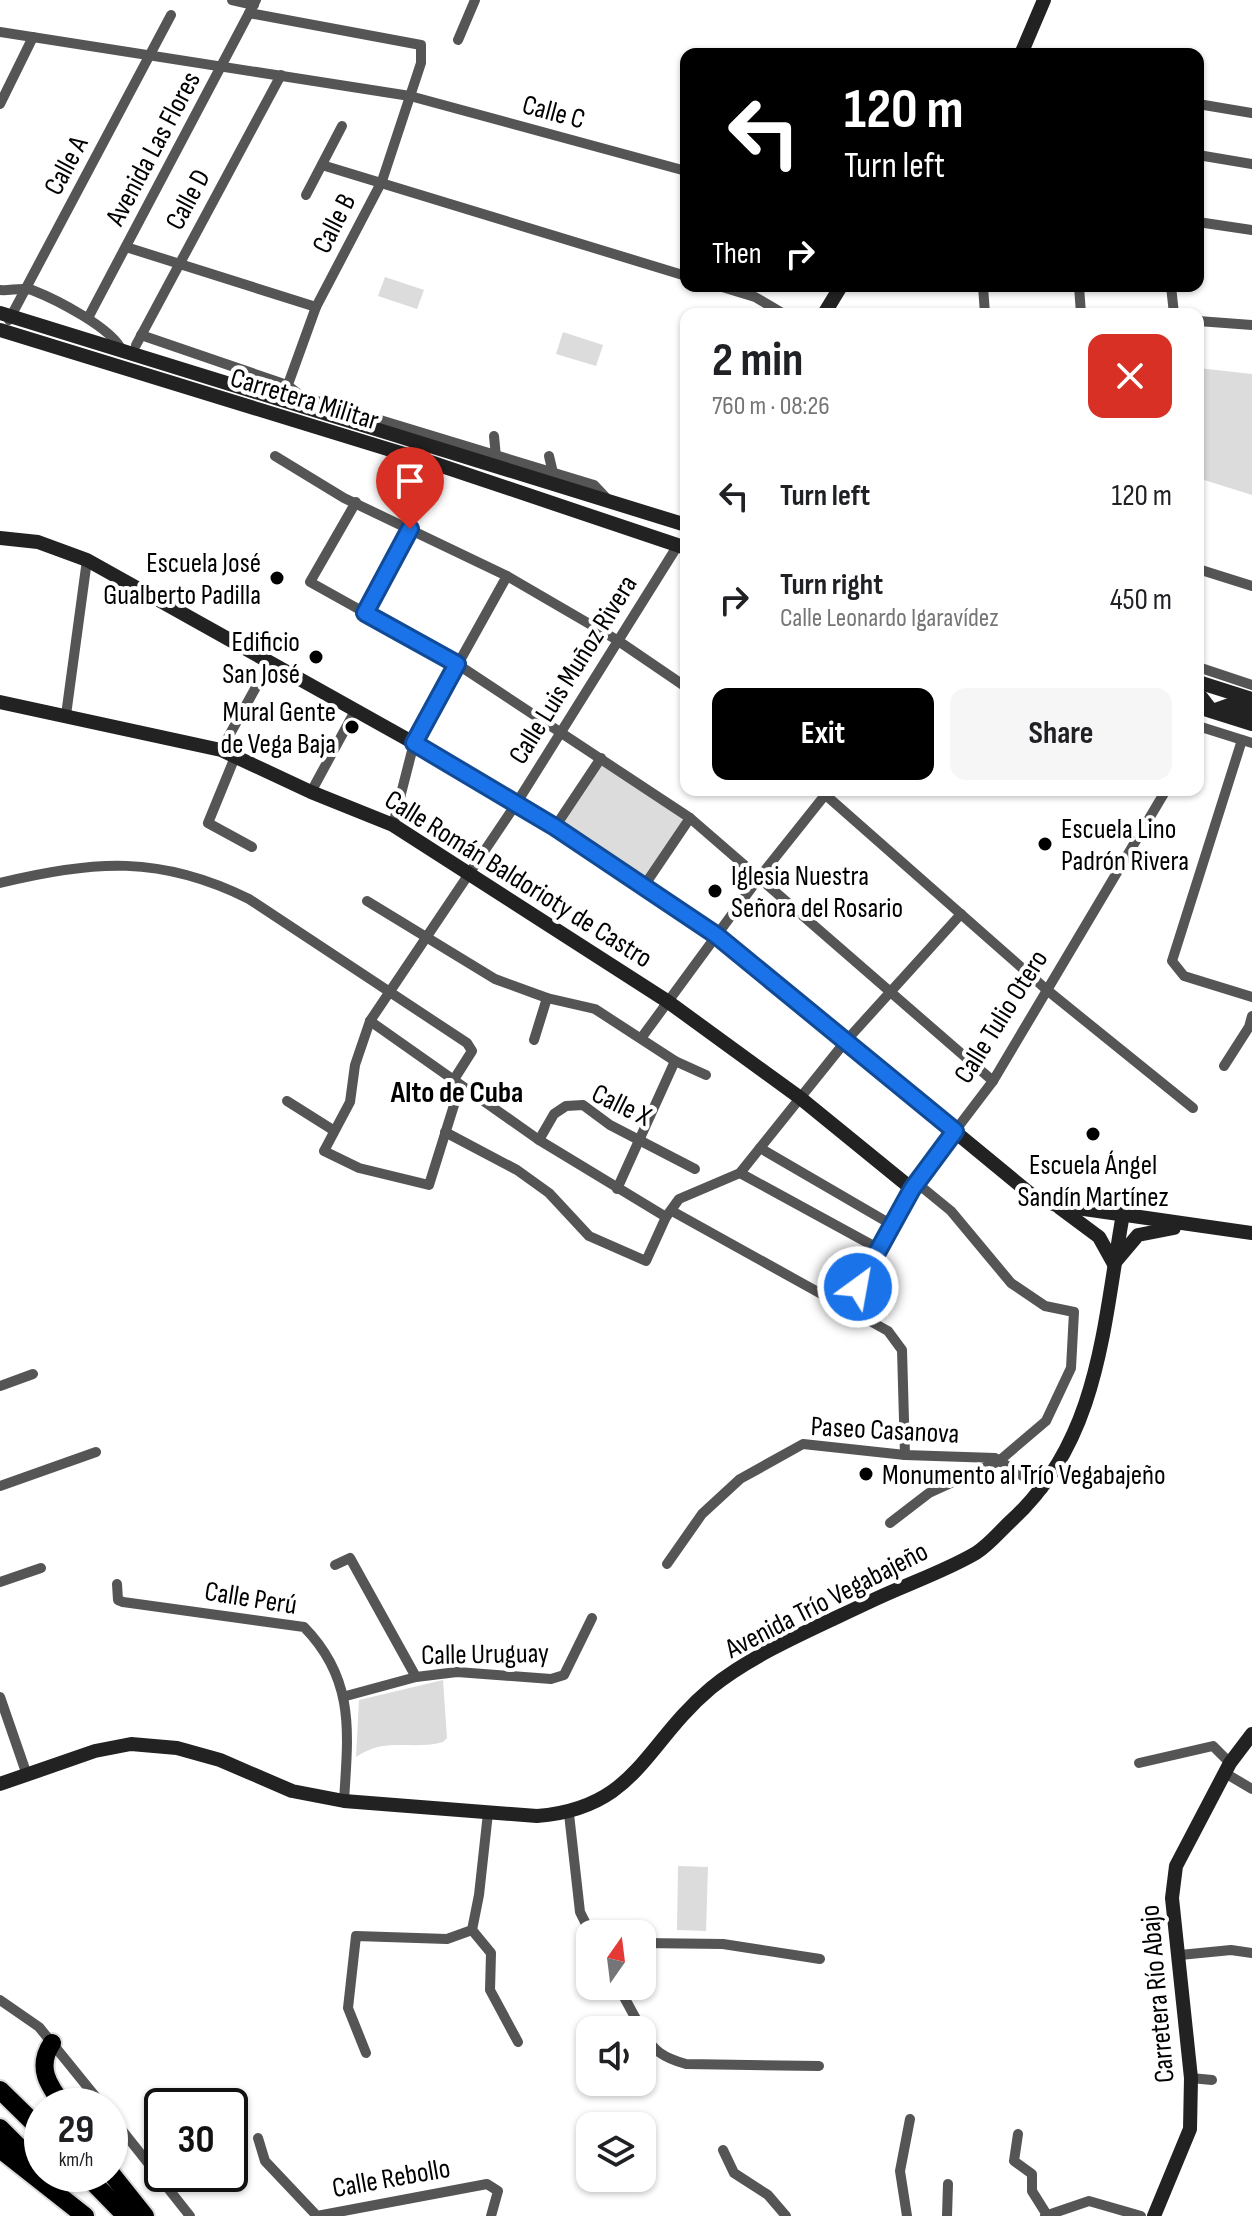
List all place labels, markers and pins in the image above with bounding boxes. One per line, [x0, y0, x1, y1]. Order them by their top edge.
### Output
pin [376, 447, 444, 529]
place label: Escuela José Gualberto Padilla [103, 547, 261, 612]
marker: Escuela José Gualberto Padilla [268, 569, 286, 587]
place label: Edificio San José [222, 626, 300, 691]
marker: Edificio San José [307, 648, 325, 666]
place label: Mural Gente de Vega Baja [220, 696, 336, 761]
marker: Mural Gente de Vega Baja [343, 718, 361, 736]
place label: Escuela Lino Padrón Rivera [1061, 813, 1189, 878]
marker: Escuela Lino Padrón Rivera [1036, 835, 1054, 853]
place label: Iglesia Nuestra Señora del Rosario [731, 860, 903, 925]
marker: Iglesia Nuestra Señora del Rosario [706, 882, 724, 900]
marker: Escuela Ángel Sandín Martínez [1084, 1125, 1102, 1143]
place label: Escuela Ángel Sandín Martínez [1018, 1149, 1168, 1214]
place label: Monumento al Trío Vegabajeño [882, 1459, 1166, 1492]
marker: Monumento al Trío Vegabajeño [857, 1465, 875, 1483]

